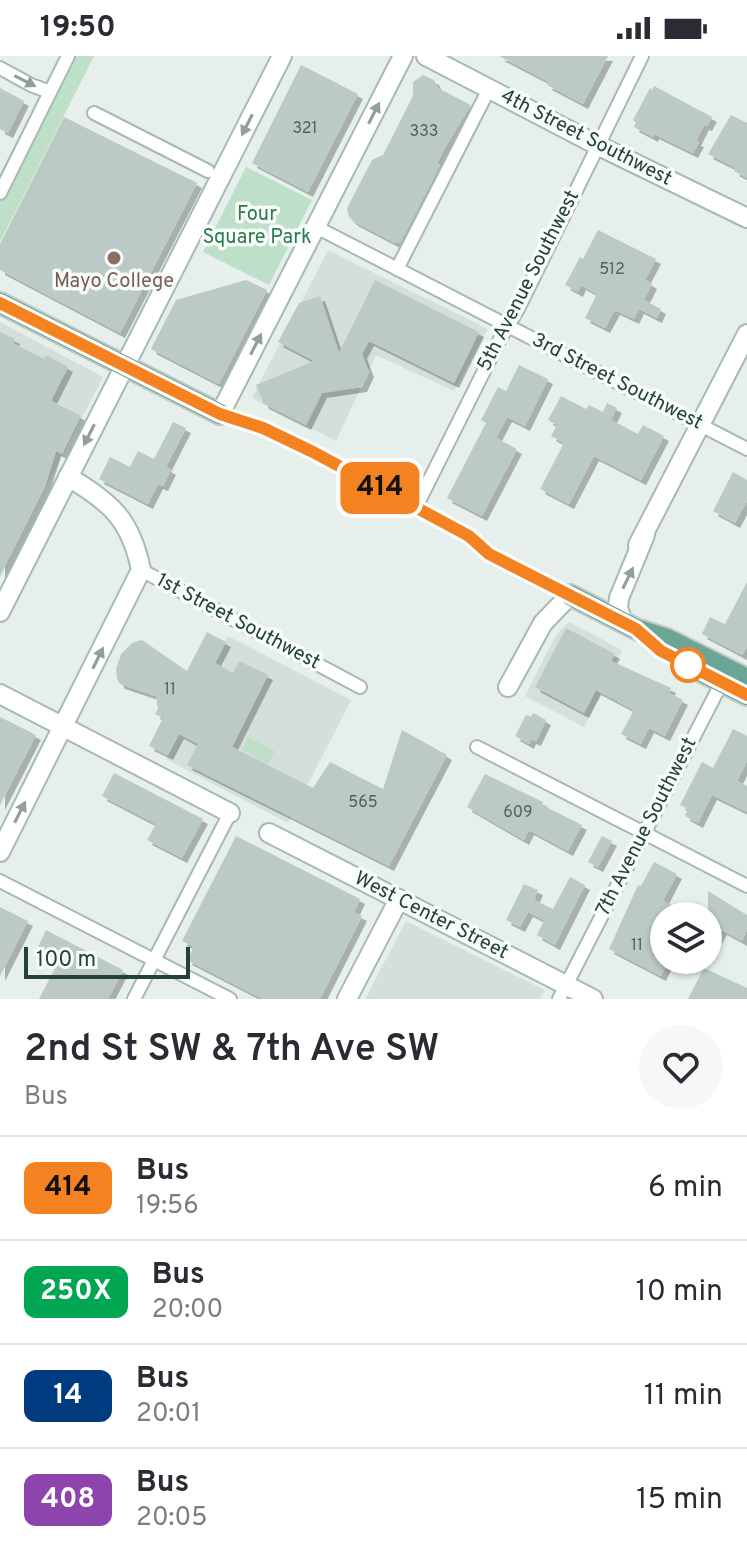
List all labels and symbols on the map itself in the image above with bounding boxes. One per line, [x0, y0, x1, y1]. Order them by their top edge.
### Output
one-way arrow [13, 75, 36, 88]
street label: 4th Street Southwest [496, 84, 676, 192]
one-way arrow [367, 101, 381, 124]
one-way arrow [240, 114, 253, 137]
house number: 321 [292, 119, 318, 139]
house number: 333 [410, 122, 438, 142]
street label: 5th Avenue Southwest [472, 186, 586, 376]
park label: Four Square Park [202, 202, 312, 251]
marker: Mayo College [105, 249, 123, 267]
house number: 512 [599, 260, 625, 280]
place label: Mayo College [54, 269, 174, 295]
street label: 3rd Street Southwest [527, 328, 707, 436]
one-way arrow [249, 333, 263, 356]
one-way arrow [82, 423, 96, 446]
line badge: 414 [334, 462, 426, 514]
one-way arrow [621, 567, 635, 590]
street label: 1st Street Southwest [152, 568, 324, 676]
one-way arrow [91, 646, 105, 669]
unlabelled marker [671, 648, 705, 682]
house number: 11 [164, 680, 176, 700]
street label: 7th Avenue Southwest [591, 733, 703, 921]
house number: 565 [348, 793, 378, 813]
one-way arrow [14, 801, 27, 824]
house number: 609 [503, 803, 533, 823]
street label: West Center Street [350, 866, 512, 966]
house number: 11 [631, 936, 643, 956]
scale bar [24, 943, 190, 979]

